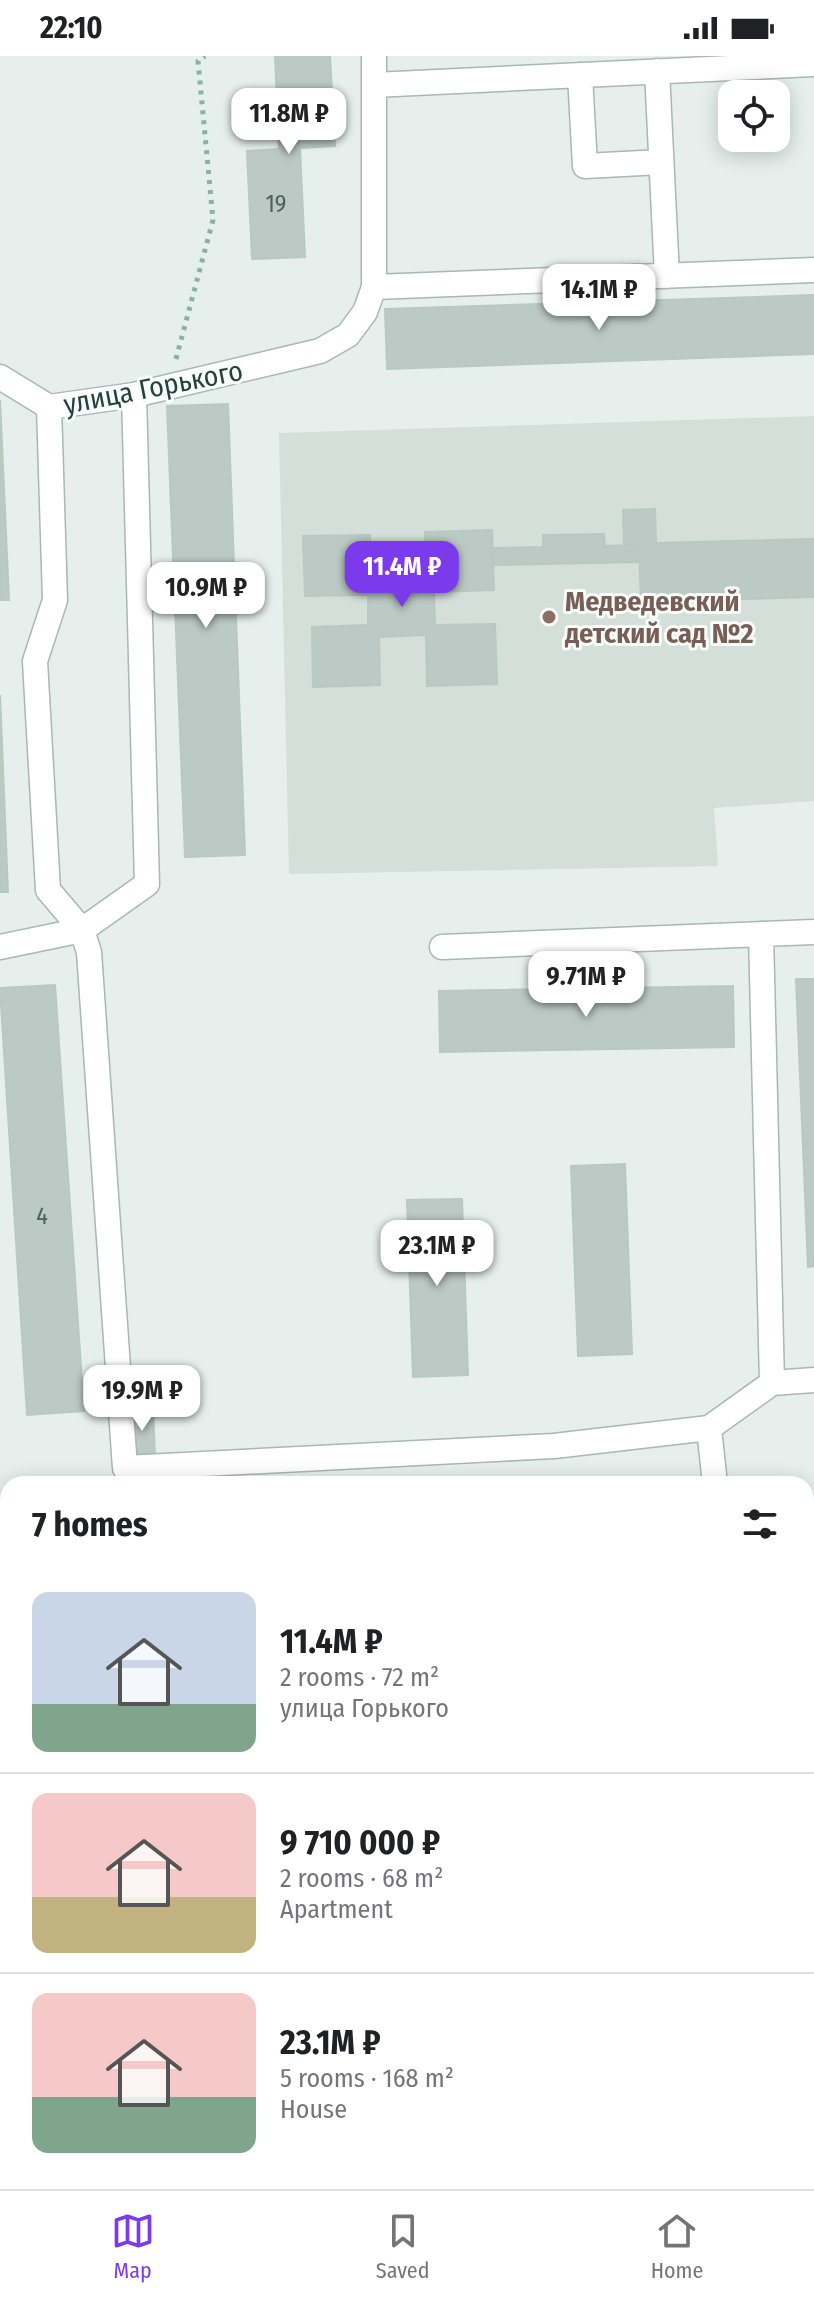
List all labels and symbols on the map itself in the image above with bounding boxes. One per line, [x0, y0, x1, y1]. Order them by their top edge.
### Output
pin: 11.8M ₽ [215, 88, 363, 156]
house number: 19 [265, 190, 287, 218]
pin: 14.1M ₽ [525, 264, 673, 332]
street label: улица Горького [61, 354, 246, 421]
pin: 11.4M ₽ [328, 541, 476, 609]
pin: 10.9M ₽ [132, 562, 280, 630]
place label: Медведевский детский сад №2 [564, 585, 754, 650]
marker: Медведевский детский сад №2 [540, 608, 558, 626]
pin: 9.71M ₽ [512, 951, 660, 1019]
house number: 4 [36, 1202, 48, 1230]
pin: 23.1M ₽ [363, 1220, 511, 1288]
pin: 19.9M ₽ [68, 1365, 216, 1433]

